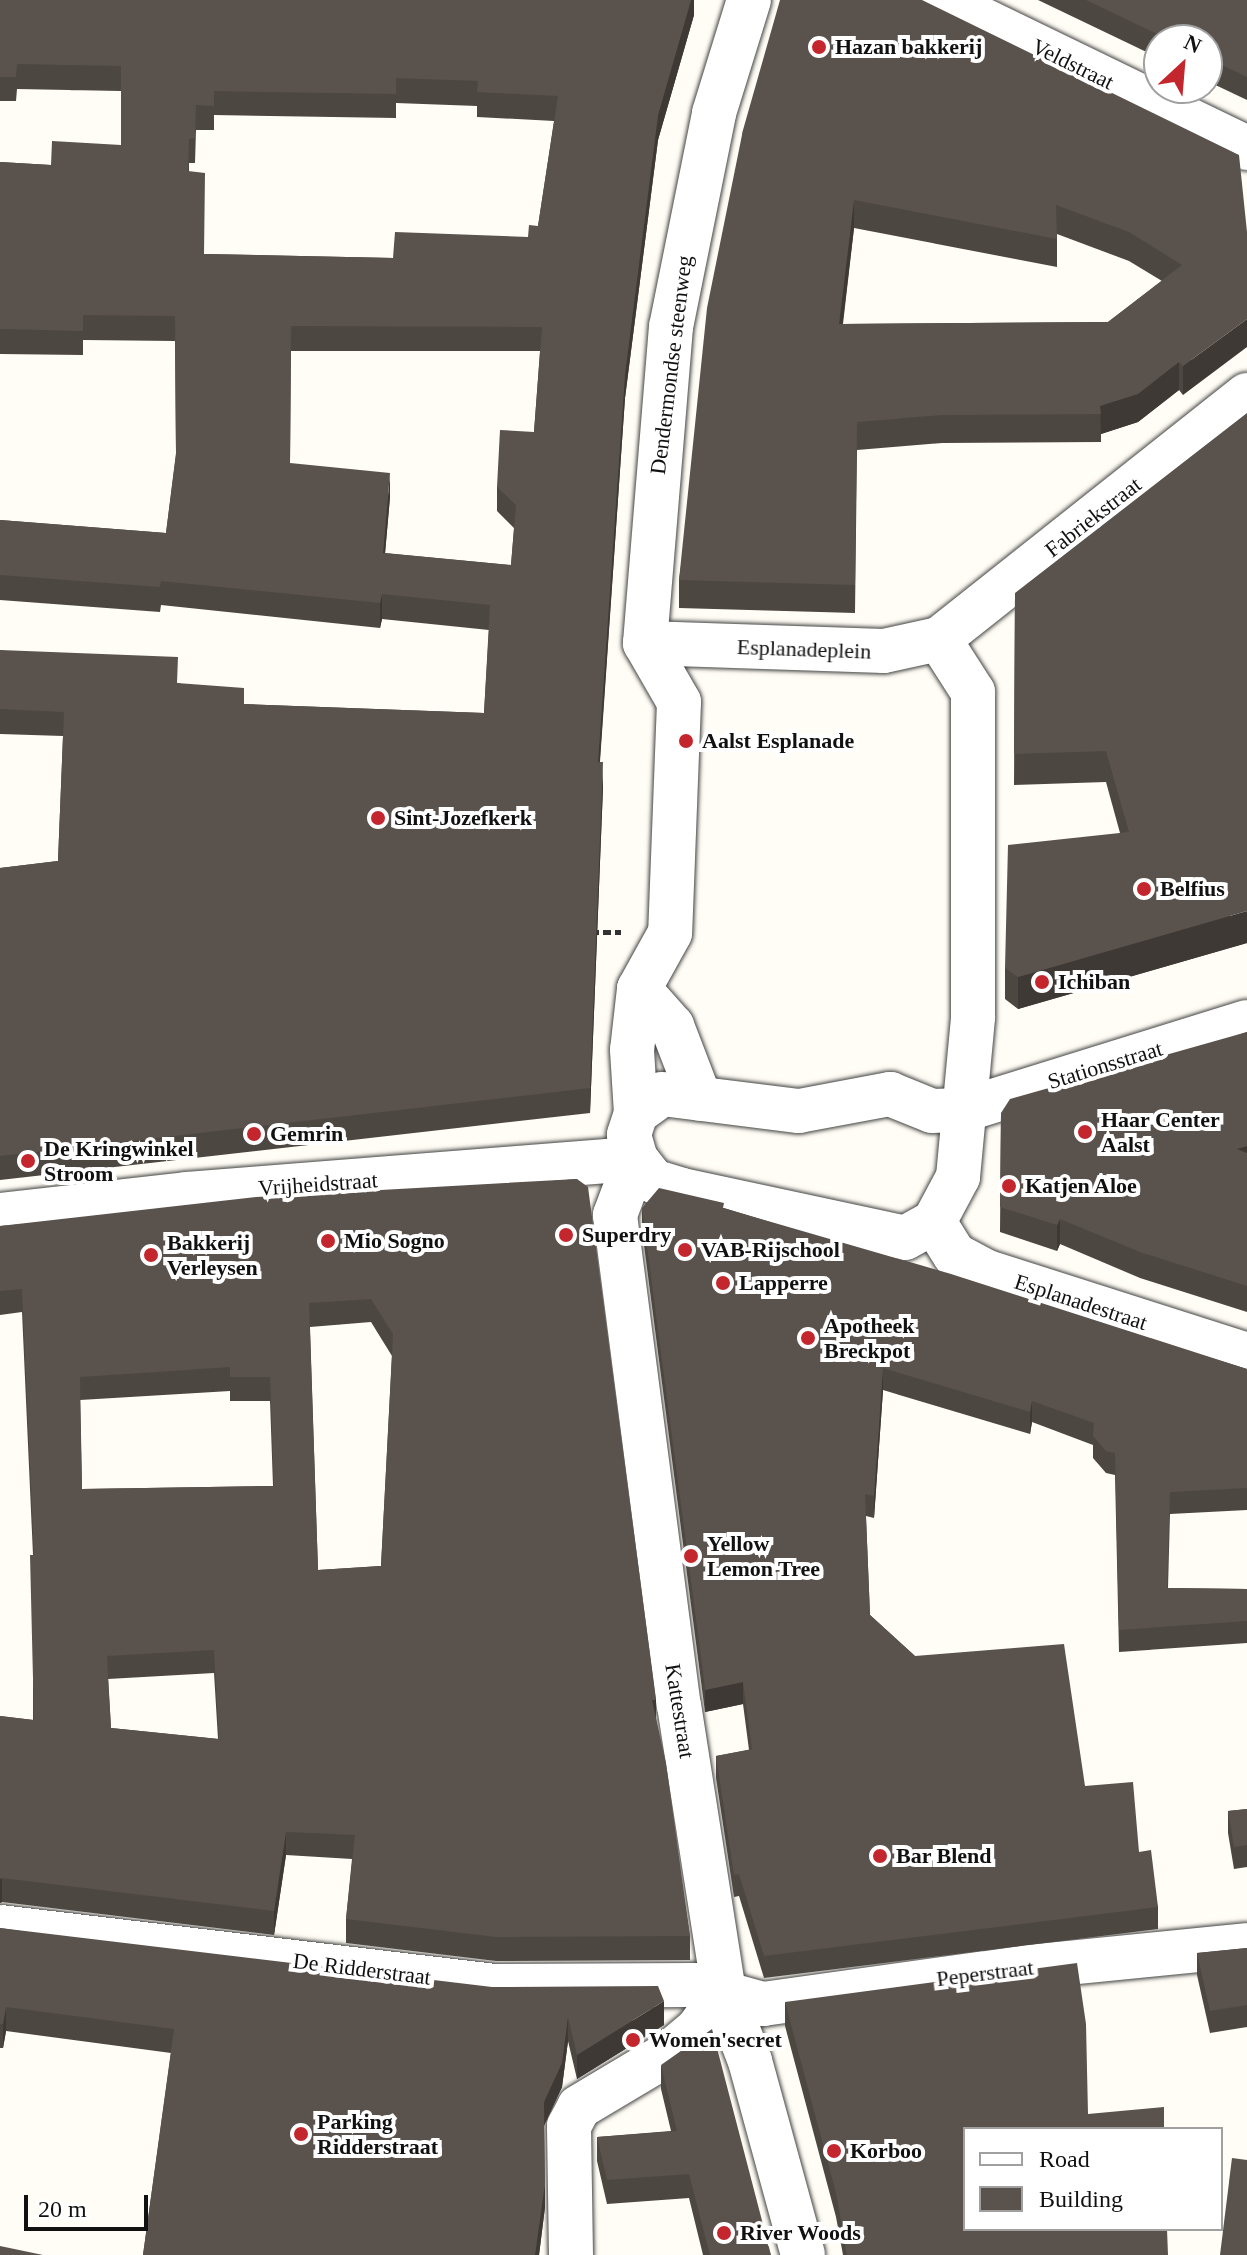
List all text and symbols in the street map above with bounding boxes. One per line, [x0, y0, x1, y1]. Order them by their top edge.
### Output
north arrow [1143, 24, 1223, 104]
text: N [1180, 29, 1205, 58]
street label: Veldstraat [1028, 33, 1118, 95]
place label: Hazan bakkerij [835, 34, 982, 60]
marker: Hazan bakkerij [810, 38, 828, 56]
street label: Dendermondse steenweg [644, 254, 698, 476]
street label: Fabriekstraat [1040, 471, 1146, 563]
street label: Esplanadeplein [736, 633, 872, 665]
place label: Aalst Esplanade [702, 728, 854, 754]
marker: Aalst Esplanade [677, 732, 695, 750]
place label: Sint-Jozefkerk [394, 805, 532, 831]
marker: Sint-Jozefkerk [369, 809, 387, 827]
place label: Belfius [1160, 876, 1225, 902]
marker: Belfius [1135, 880, 1153, 898]
place label: Ichiban [1058, 969, 1130, 995]
marker: Ichiban [1033, 973, 1051, 991]
street label: Stationsstraat [1044, 1035, 1166, 1095]
place label: Haar Center Aalst [1101, 1106, 1220, 1158]
place label: Gemrin [270, 1121, 343, 1147]
marker: Haar Center Aalst [1076, 1123, 1094, 1141]
marker: Gemrin [245, 1125, 263, 1143]
place label: De Kringwinkel Stroom [44, 1135, 194, 1186]
marker: De Kringwinkel Stroom [19, 1152, 37, 1170]
street label: Vrijheidstraat [257, 1167, 379, 1201]
place label: Katjen Aloe [1025, 1173, 1138, 1199]
marker: Katjen Aloe [1000, 1177, 1018, 1195]
place label: Superdry [582, 1222, 671, 1248]
marker: Superdry [557, 1226, 575, 1244]
place label: Mio Sogno [344, 1228, 445, 1254]
place label: Bakkerij Verleysen [167, 1229, 258, 1280]
marker: Mio Sogno [319, 1232, 337, 1250]
place label: VAB-Rijschool [701, 1237, 840, 1263]
marker: VAB-Rijschool [676, 1241, 694, 1259]
marker: Bakkerij Verleysen [142, 1246, 160, 1264]
street label: Esplanadestraat [1011, 1268, 1151, 1336]
place label: Lapperre [739, 1270, 828, 1296]
marker: Lapperre [714, 1274, 732, 1292]
place label: Apotheek Breckpot [824, 1312, 914, 1364]
marker: Apotheek Breckpot [799, 1329, 817, 1347]
place label: Yellow Lemon Tree [707, 1530, 820, 1582]
marker: Yellow Lemon Tree [682, 1547, 700, 1565]
street label: Kattestraat [660, 1662, 700, 1760]
place label: Bar Blend [896, 1843, 992, 1869]
marker: Bar Blend [871, 1847, 889, 1865]
street label: De Ridderstraat [292, 1947, 432, 1991]
street label: Peperstraat [935, 1954, 1035, 1992]
place label: Women'secret [649, 2027, 782, 2053]
marker: Women'secret [624, 2031, 642, 2049]
place label: Parking Ridderstraat [317, 2108, 438, 2160]
marker: Parking Ridderstraat [292, 2125, 310, 2143]
legend [963, 2127, 1223, 2231]
place label: Korboo [850, 2138, 922, 2164]
marker: Korboo [825, 2142, 843, 2160]
text: Road [1039, 2146, 1090, 2172]
scale bar [28, 2179, 152, 2229]
text: Building [1039, 2186, 1123, 2212]
text: 20 m [38, 2196, 87, 2222]
place label: River Woods [740, 2220, 862, 2246]
marker: River Woods [715, 2224, 733, 2242]

